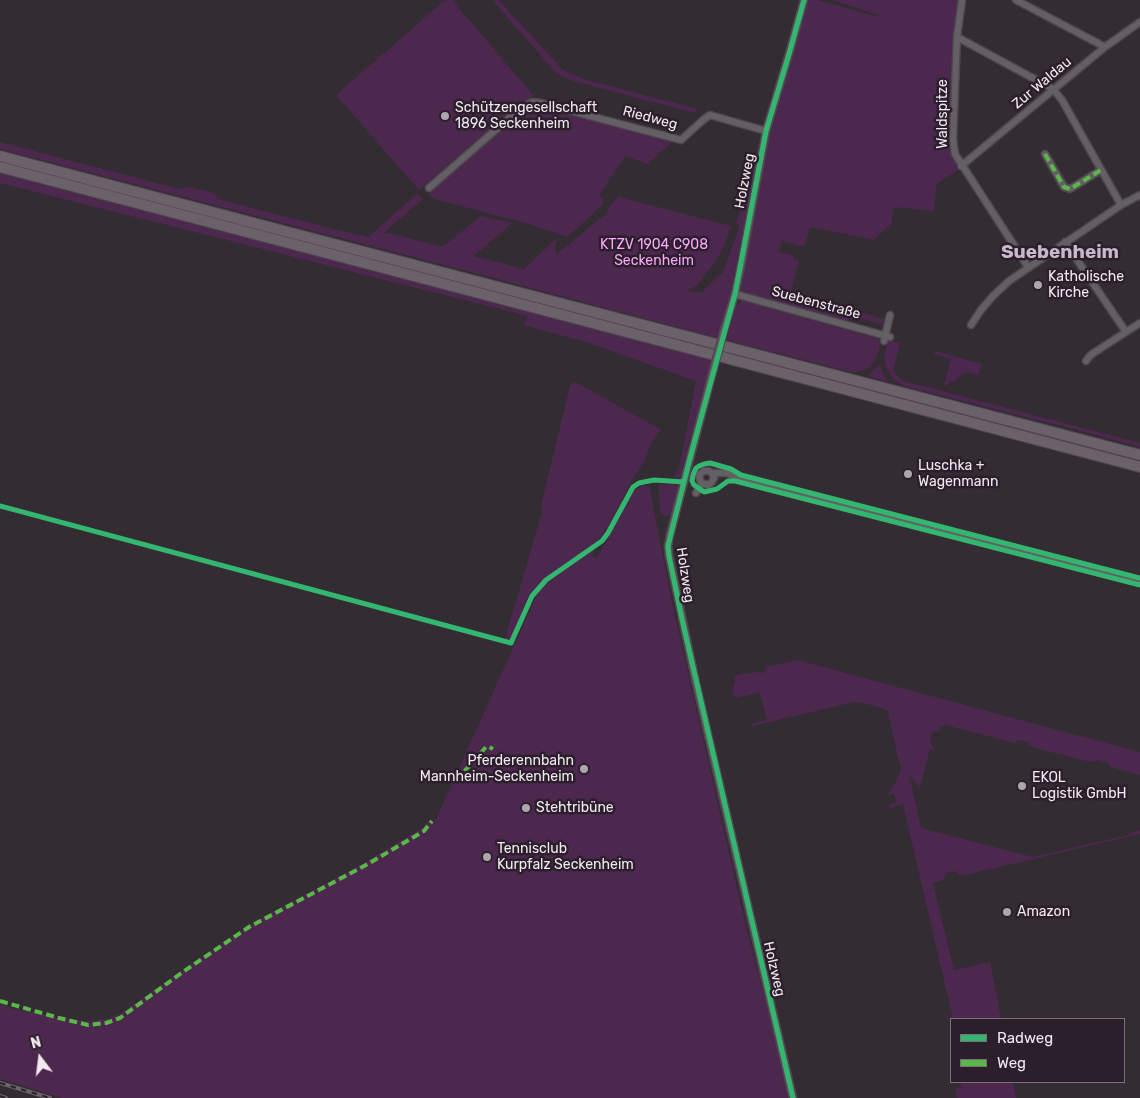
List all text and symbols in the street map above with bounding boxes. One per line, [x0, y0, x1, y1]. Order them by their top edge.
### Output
street label: Zur Waldau [1009, 53, 1075, 113]
street label: Waldspitze [935, 79, 951, 149]
place label: Schützengesellschaft 1896 Seckenheim [455, 100, 597, 132]
street label: Riedweg [621, 103, 679, 133]
marker: Schützengesellschaft 1896 Seckenheim [439, 110, 451, 122]
street label: Holzweg [731, 152, 759, 210]
park label: KTZV 1904 C908 Seckenheim [600, 237, 708, 270]
district label: Suebenheim [1001, 242, 1119, 264]
place label: Katholische Kirche [1048, 269, 1124, 302]
marker: Katholische Kirche [1032, 279, 1044, 291]
street label: Suebenstraße [770, 283, 862, 323]
place label: Luschka + Wagenmann [918, 458, 998, 491]
marker: Luschka + Wagenmann [902, 468, 914, 480]
street label: Holzweg [672, 546, 698, 604]
place label: Pferderennbahn Mannheim-Seckenheim [420, 753, 574, 786]
marker: Pferderennbahn Mannheim-Seckenheim [578, 763, 590, 775]
place label: EKOL Logistik GmbH [1032, 770, 1126, 802]
marker: EKOL Logistik GmbH [1016, 780, 1028, 792]
place label: Stehtribüne [536, 800, 614, 816]
marker: Stehtribüne [520, 802, 532, 814]
place label: Tennisclub Kurpfalz Seckenheim [497, 841, 634, 874]
marker: Tennisclub Kurpfalz Seckenheim [481, 851, 493, 863]
place label: Amazon [1017, 904, 1070, 920]
marker: Amazon [1001, 906, 1013, 918]
street label: Holzweg [760, 940, 788, 998]
legend [950, 1018, 1125, 1083]
text: Radweg [997, 1029, 1053, 1047]
north arrow [15, 1033, 65, 1083]
text: N [29, 1034, 43, 1053]
text: Weg [997, 1054, 1026, 1072]

